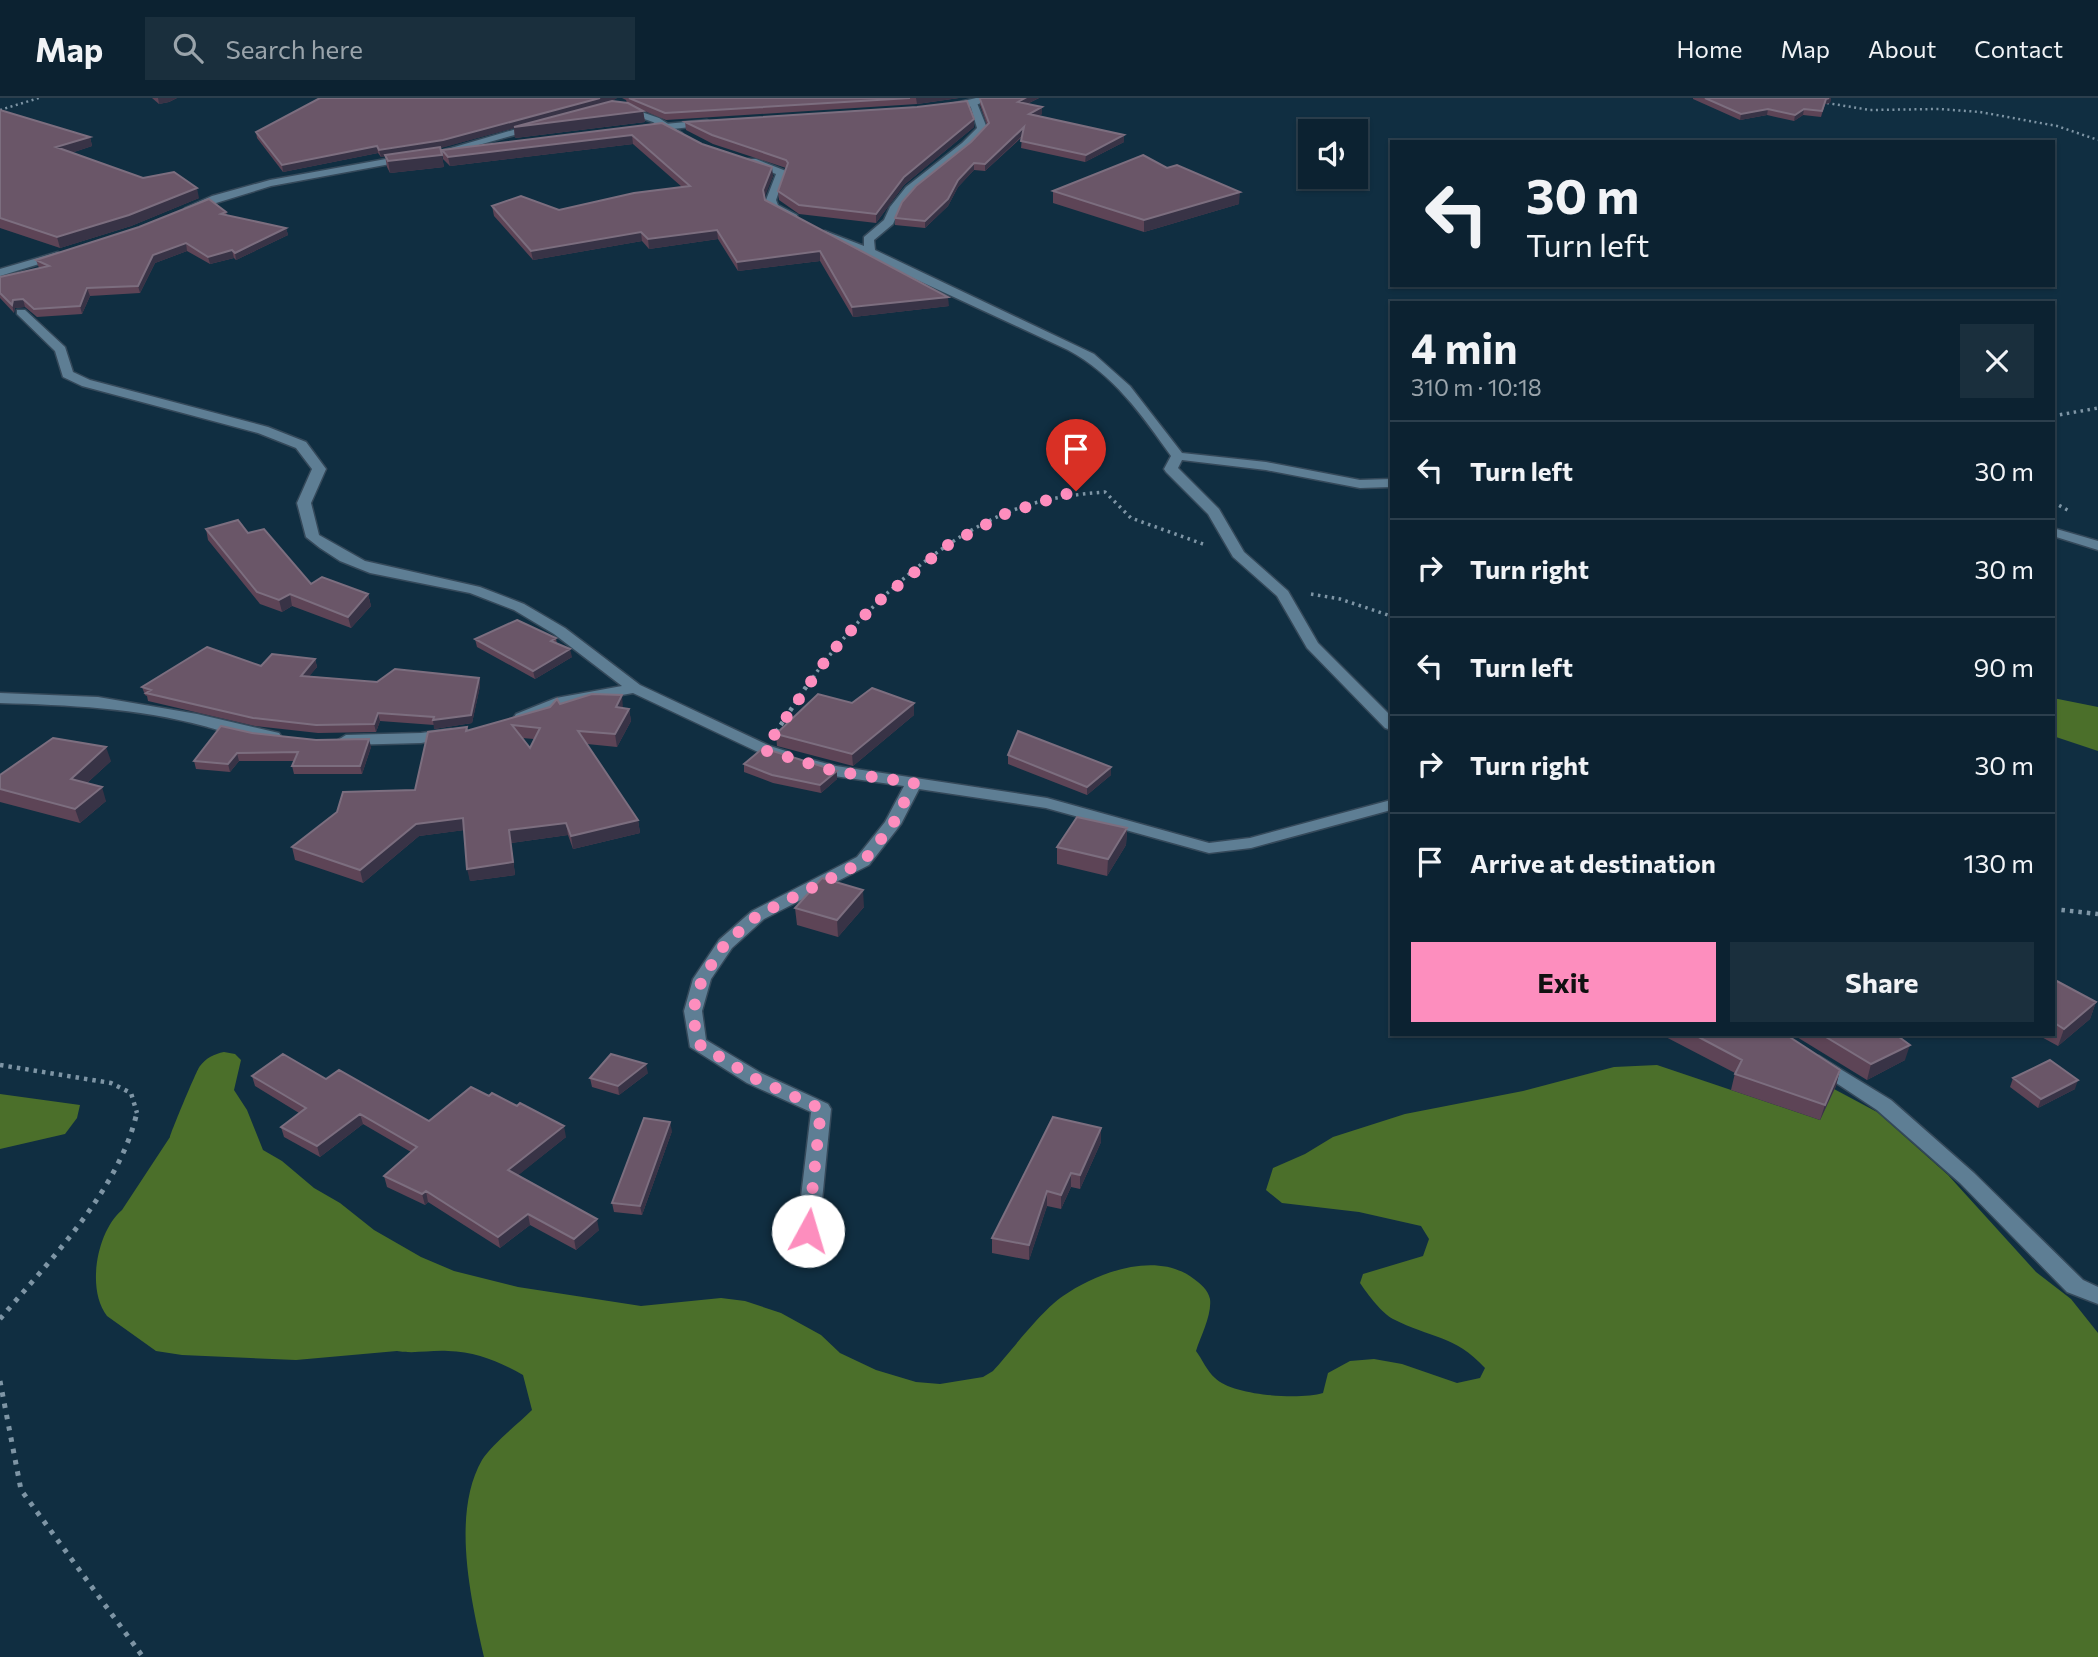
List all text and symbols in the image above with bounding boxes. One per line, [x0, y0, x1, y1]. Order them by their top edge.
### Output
search box [145, 17, 635, 80]
text: Map [35, 28, 103, 69]
icon: search [169, 29, 207, 67]
text: Search here [225, 33, 363, 64]
text: Home [1677, 34, 1743, 63]
text: Map [1781, 34, 1830, 63]
text: About [1868, 34, 1936, 63]
text: Contact [1974, 34, 2063, 63]
map controls [1298, 119, 1368, 189]
button: sound [1298, 119, 1368, 189]
text: 30 m [1526, 164, 1639, 224]
icon: left [1411, 168, 1502, 259]
text: Turn left [1526, 224, 1650, 264]
text: 4 min [1411, 321, 1517, 373]
button: close [1960, 324, 2034, 398]
text: 310 m · 10:18 [1411, 373, 1542, 401]
pin [1046, 419, 1106, 491]
icon: arrive [1057, 430, 1095, 468]
icon: left [1411, 451, 1449, 489]
text: Turn left [1470, 455, 1573, 486]
text: 30 m [1975, 455, 2034, 486]
icon: right [1411, 549, 1449, 587]
text: Turn right [1470, 553, 1589, 584]
text: 30 m [1975, 553, 2034, 584]
icon: left [1411, 647, 1449, 685]
text: Turn left [1470, 651, 1573, 682]
text: 90 m [1974, 651, 2034, 682]
icon: right [1411, 745, 1449, 783]
text: Turn right [1470, 749, 1589, 780]
text: 30 m [1975, 749, 2034, 780]
icon: arrive [1411, 843, 1449, 881]
text: Arrive at destination [1470, 847, 1716, 878]
text: 130 m [1963, 847, 2034, 878]
button: Exit [1411, 942, 1716, 1022]
button: Share [1730, 942, 2034, 1022]
position arrow [771, 1194, 845, 1268]

